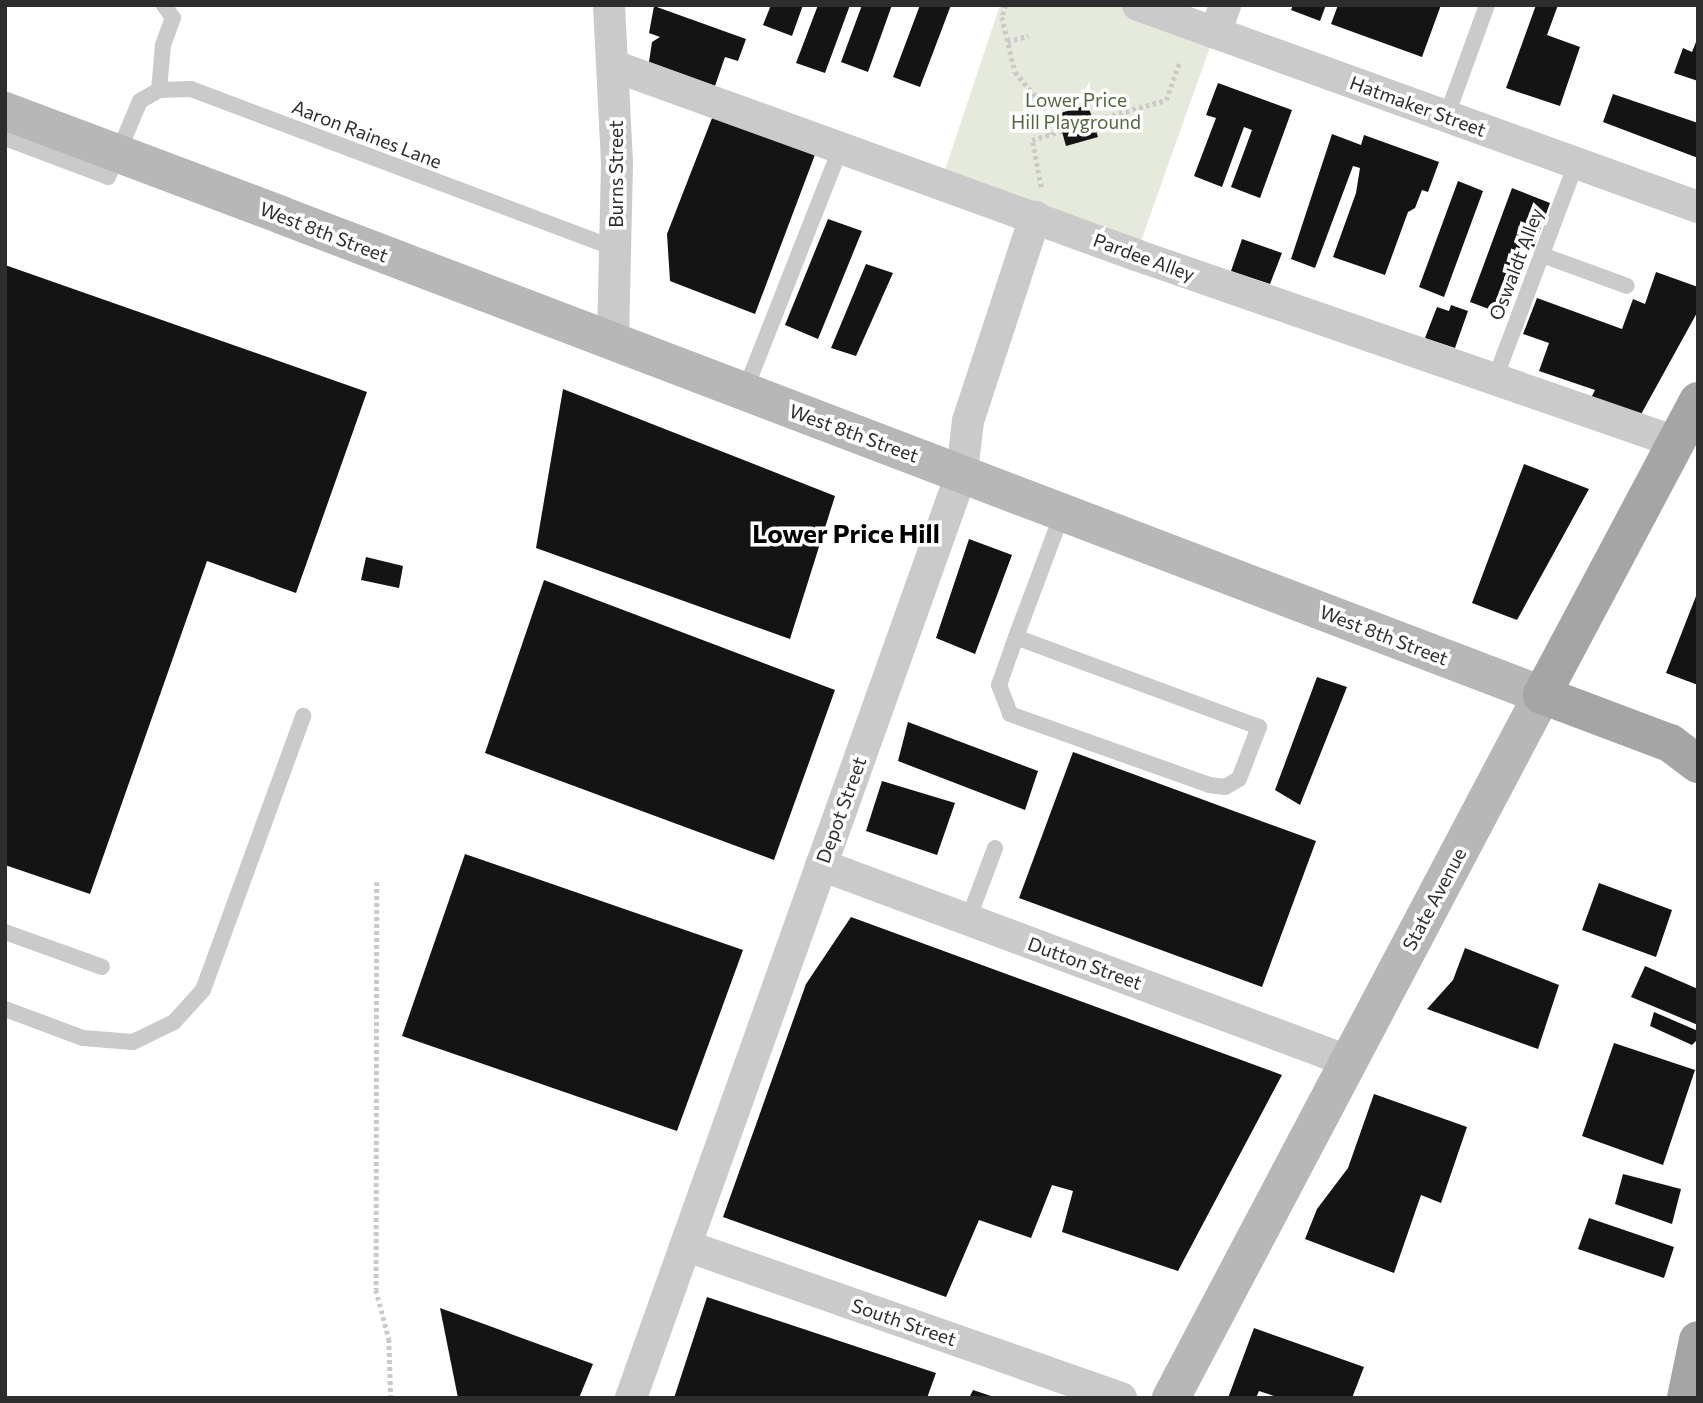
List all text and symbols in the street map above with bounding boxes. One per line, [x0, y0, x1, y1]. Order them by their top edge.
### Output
street label: Hatmaker Street [1347, 71, 1489, 141]
park label: Lower Price Hill Playground [1011, 89, 1141, 133]
street label: Aaron Raines Lane [289, 95, 445, 173]
street label: Burns Street [605, 120, 627, 228]
street label: West 8th Street [257, 197, 391, 267]
street label: Oswaldt Alley [1484, 205, 1548, 323]
street label: Pardee Alley [1090, 228, 1198, 286]
street label: West 8th Street [786, 399, 922, 467]
district label: Lower Price Hill [752, 517, 940, 549]
street label: West 8th Street [1317, 600, 1451, 670]
street label: Depot Street [811, 754, 871, 866]
street label: State Avenue [1397, 844, 1471, 954]
street label: Dutton Street [1025, 932, 1145, 994]
street label: South Street [849, 1293, 959, 1351]

